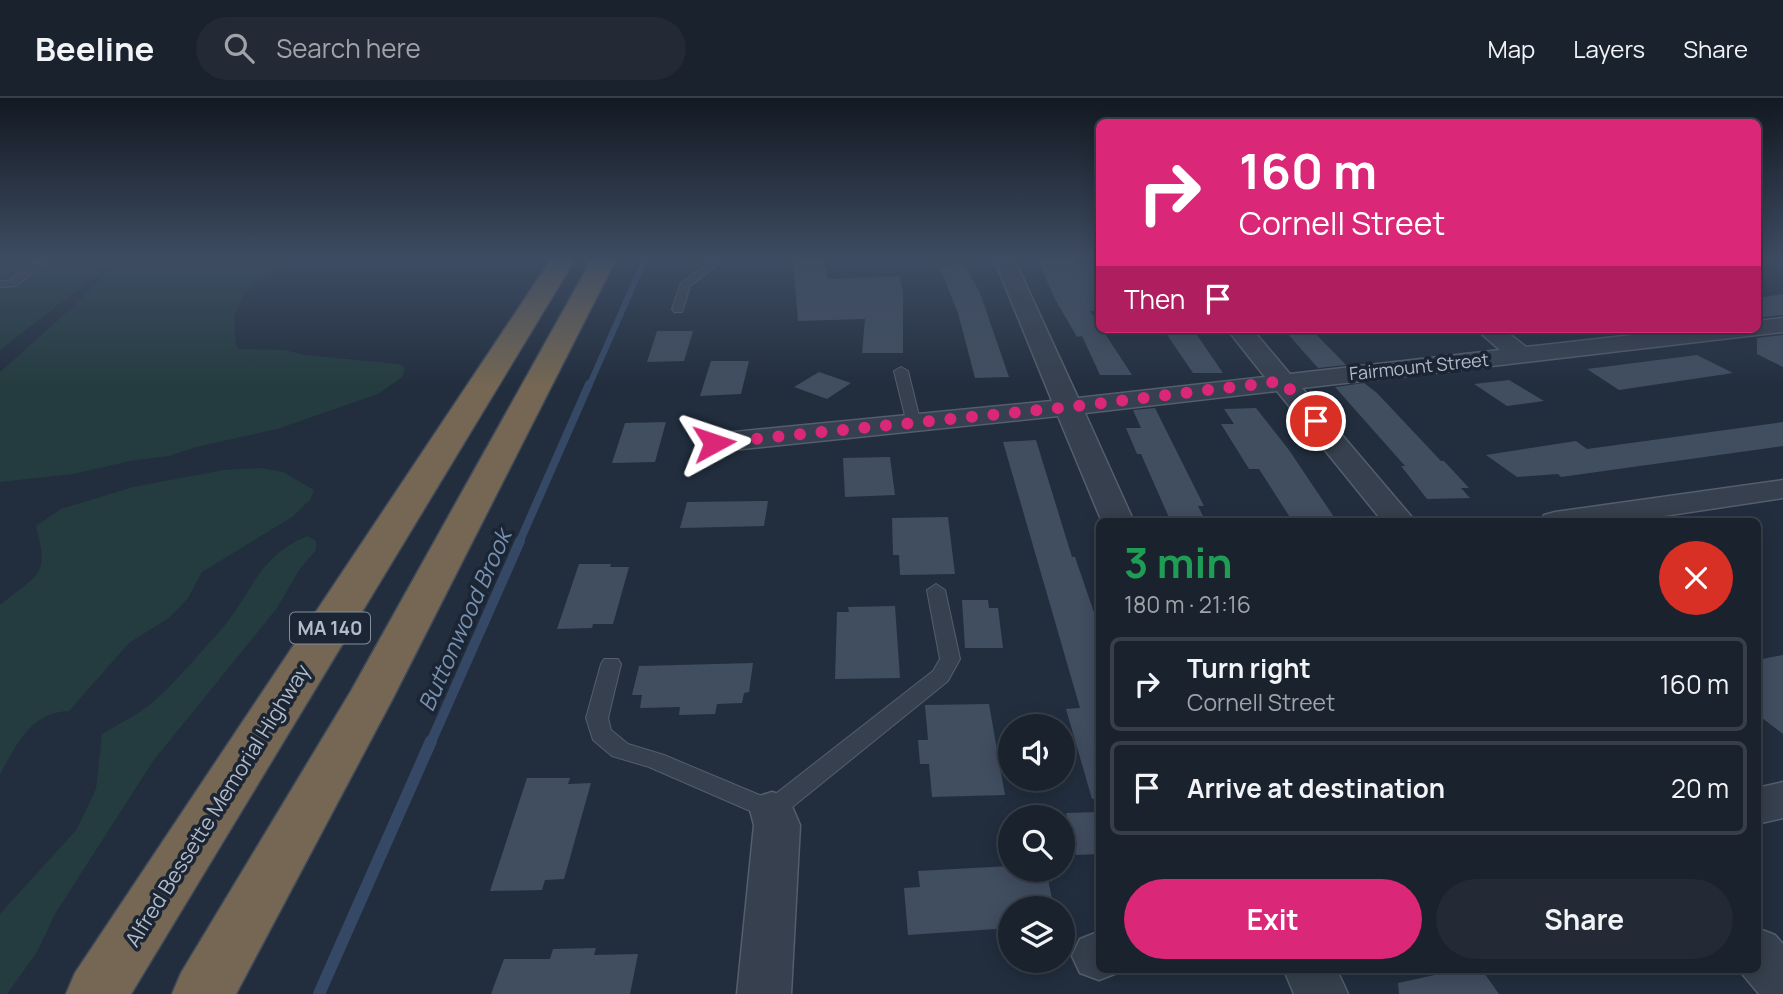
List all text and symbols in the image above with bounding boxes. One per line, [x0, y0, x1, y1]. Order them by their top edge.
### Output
search box [196, 17, 686, 80]
text: Beeline [35, 26, 154, 71]
icon: search [220, 29, 258, 67]
text: Search here [276, 30, 421, 66]
text: Map [1488, 32, 1535, 65]
text: Layers [1573, 32, 1645, 65]
text: Share [1683, 32, 1748, 65]
text: 160 m [1239, 137, 1377, 204]
icon: right [1124, 147, 1215, 238]
text: Cornell Street [1239, 201, 1445, 245]
icon: arrive [1199, 280, 1237, 318]
text: Then [1124, 281, 1185, 317]
street label: Fairmount Street [1348, 347, 1490, 385]
pin [1286, 391, 1346, 451]
icon: arrive [1297, 402, 1335, 440]
position arrow [677, 406, 751, 480]
water label: Buttonwood Brook [410, 521, 520, 716]
text: 3 min [1124, 533, 1233, 591]
button: close [1659, 541, 1733, 615]
text: 180 m · 21:16 [1124, 588, 1251, 620]
road number: MA 140 [290, 612, 370, 643]
text: Turn right [1187, 650, 1311, 686]
street label: Alfred Bessette Memorial Highway [118, 658, 316, 952]
icon: right [1128, 665, 1166, 703]
text: 160 m [1660, 666, 1729, 702]
text: Cornell Street [1187, 686, 1335, 718]
map controls [998, 714, 1075, 973]
button: sound [998, 714, 1075, 791]
icon: arrive [1128, 769, 1166, 807]
text: Arrive at destination [1187, 770, 1445, 806]
text: 20 m [1671, 770, 1729, 806]
button: search [998, 805, 1075, 882]
button: Exit [1124, 879, 1422, 959]
button: Share [1436, 879, 1733, 959]
button: layers [998, 896, 1075, 973]

